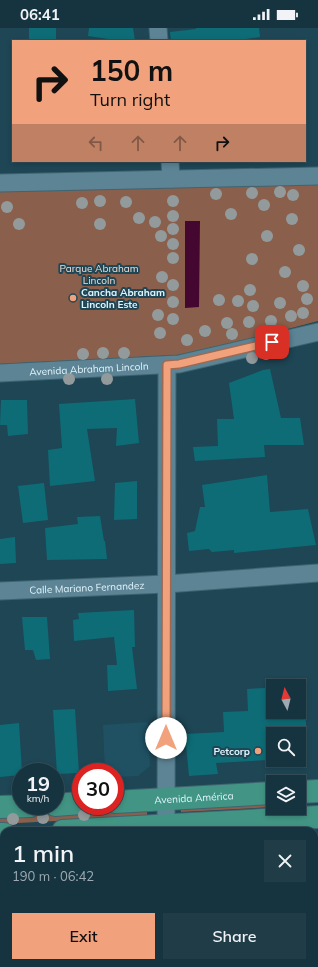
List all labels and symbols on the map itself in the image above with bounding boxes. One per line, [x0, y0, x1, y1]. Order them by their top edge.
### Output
park label: Parque Abraham Lincoln [59, 262, 139, 287]
place label: Cancha Abraham Lincoln Este [81, 286, 165, 311]
marker: Cancha Abraham Lincoln Este [68, 293, 78, 303]
pin [255, 325, 289, 359]
street label: Avenida Abraham Lincoln [29, 359, 149, 378]
street label: Calle Mariano Fernandez [29, 578, 145, 596]
north arrow [266, 679, 306, 719]
position arrow [145, 717, 187, 759]
place label: Petcorp [213, 745, 250, 758]
marker: Petcorp [253, 746, 263, 756]
speed limit sign: 30 [72, 763, 124, 815]
street label: Avenida América [154, 789, 234, 806]

